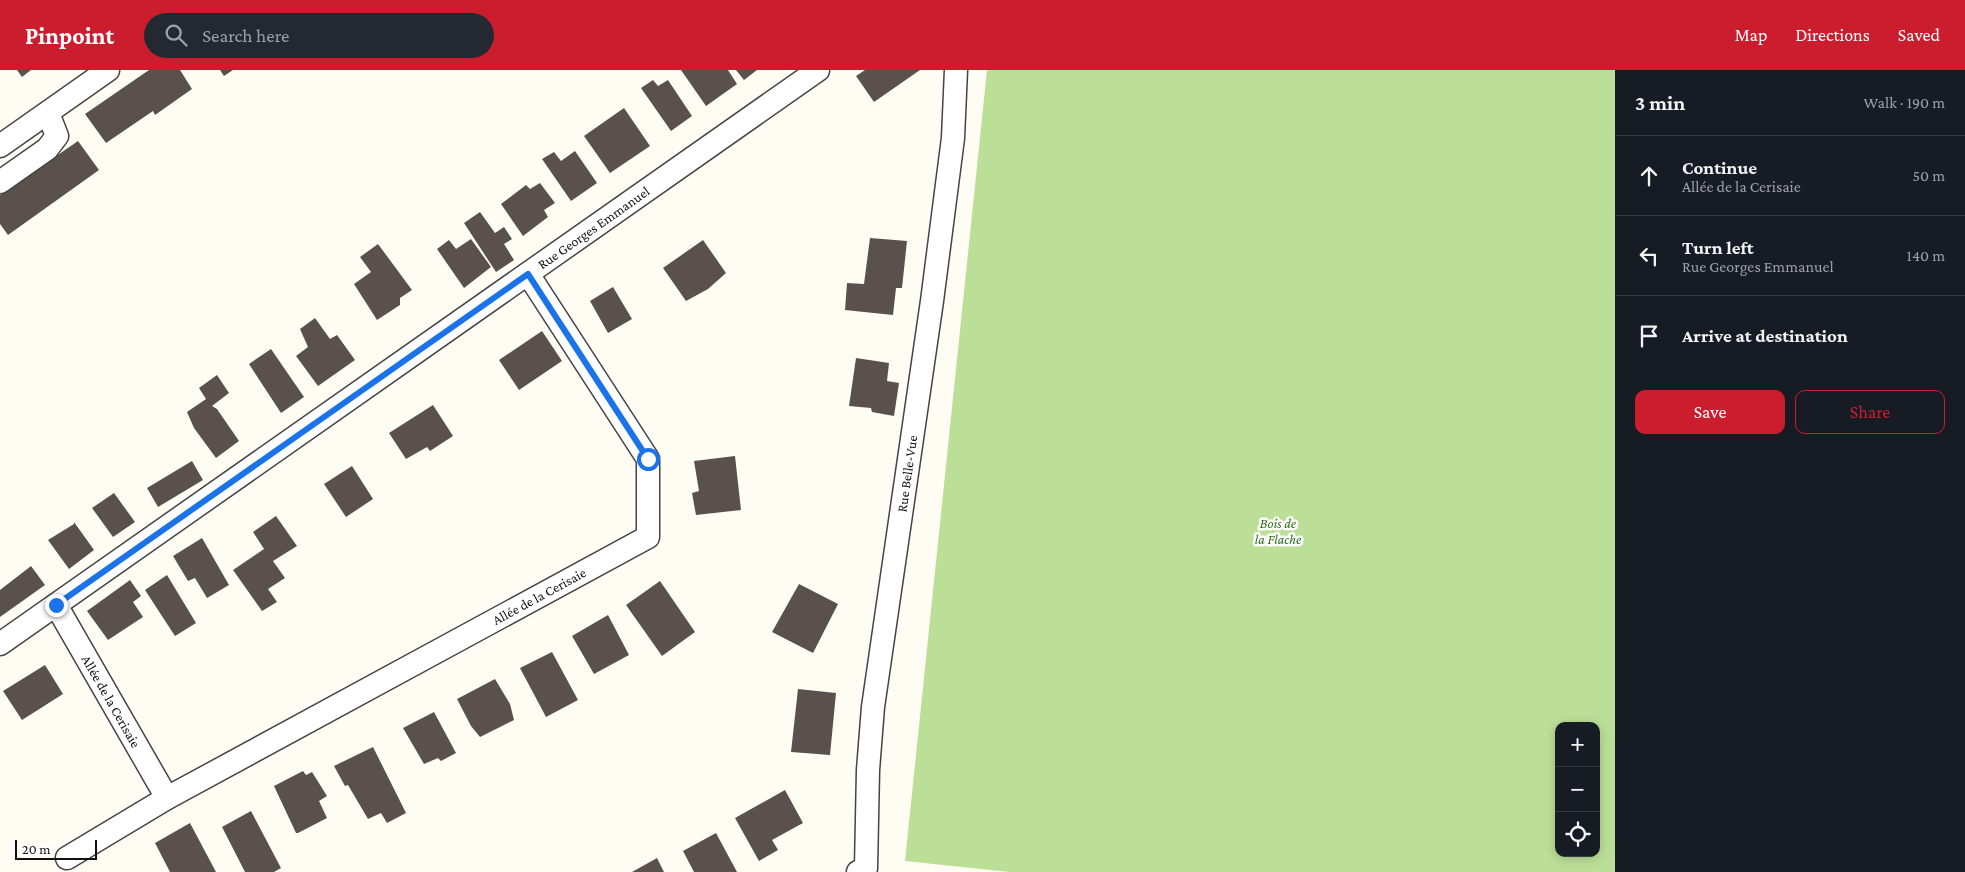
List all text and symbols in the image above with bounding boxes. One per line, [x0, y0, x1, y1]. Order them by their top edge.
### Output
search box [144, 13, 494, 58]
icon: search [162, 21, 190, 49]
text: Pinpoint [25, 22, 114, 49]
text: Search here [202, 25, 289, 46]
text: Map [1735, 25, 1767, 45]
text: Directions [1795, 25, 1870, 45]
text: Saved [1898, 25, 1940, 45]
text: 3 min [1635, 91, 1685, 115]
text: Walk · 190 m [1864, 94, 1945, 111]
text: Continue [1682, 157, 1757, 178]
icon: ahead [1635, 162, 1663, 190]
text: 50 m [1913, 167, 1945, 184]
text: Allée de la Cerisaie [1682, 178, 1801, 195]
street label: Rue Georges Emmanuel [534, 183, 653, 272]
text: Turn left [1682, 237, 1754, 258]
icon: left [1635, 242, 1663, 270]
text: 140 m [1907, 247, 1945, 264]
text: Rue Georges Emmanuel [1682, 258, 1834, 275]
icon: arrive [1635, 322, 1663, 350]
text: Arrive at destination [1682, 325, 1848, 346]
button: Save [1635, 390, 1785, 434]
button: Share [1795, 390, 1945, 434]
street label: Rue Belle-Vue [893, 434, 920, 513]
route start [637, 448, 660, 471]
park label: Bois de la Flache [1255, 515, 1302, 547]
street label: Allée de la Cerisaie [490, 564, 589, 628]
route end [45, 594, 68, 617]
street label: Allée de la Cerisaie [78, 652, 144, 750]
map controls [1555, 722, 1600, 857]
button: + [1555, 722, 1600, 767]
button: − [1555, 767, 1600, 812]
button: locate [1555, 812, 1600, 857]
scale bar [15, 837, 98, 860]
text: 20 m [22, 841, 50, 857]

